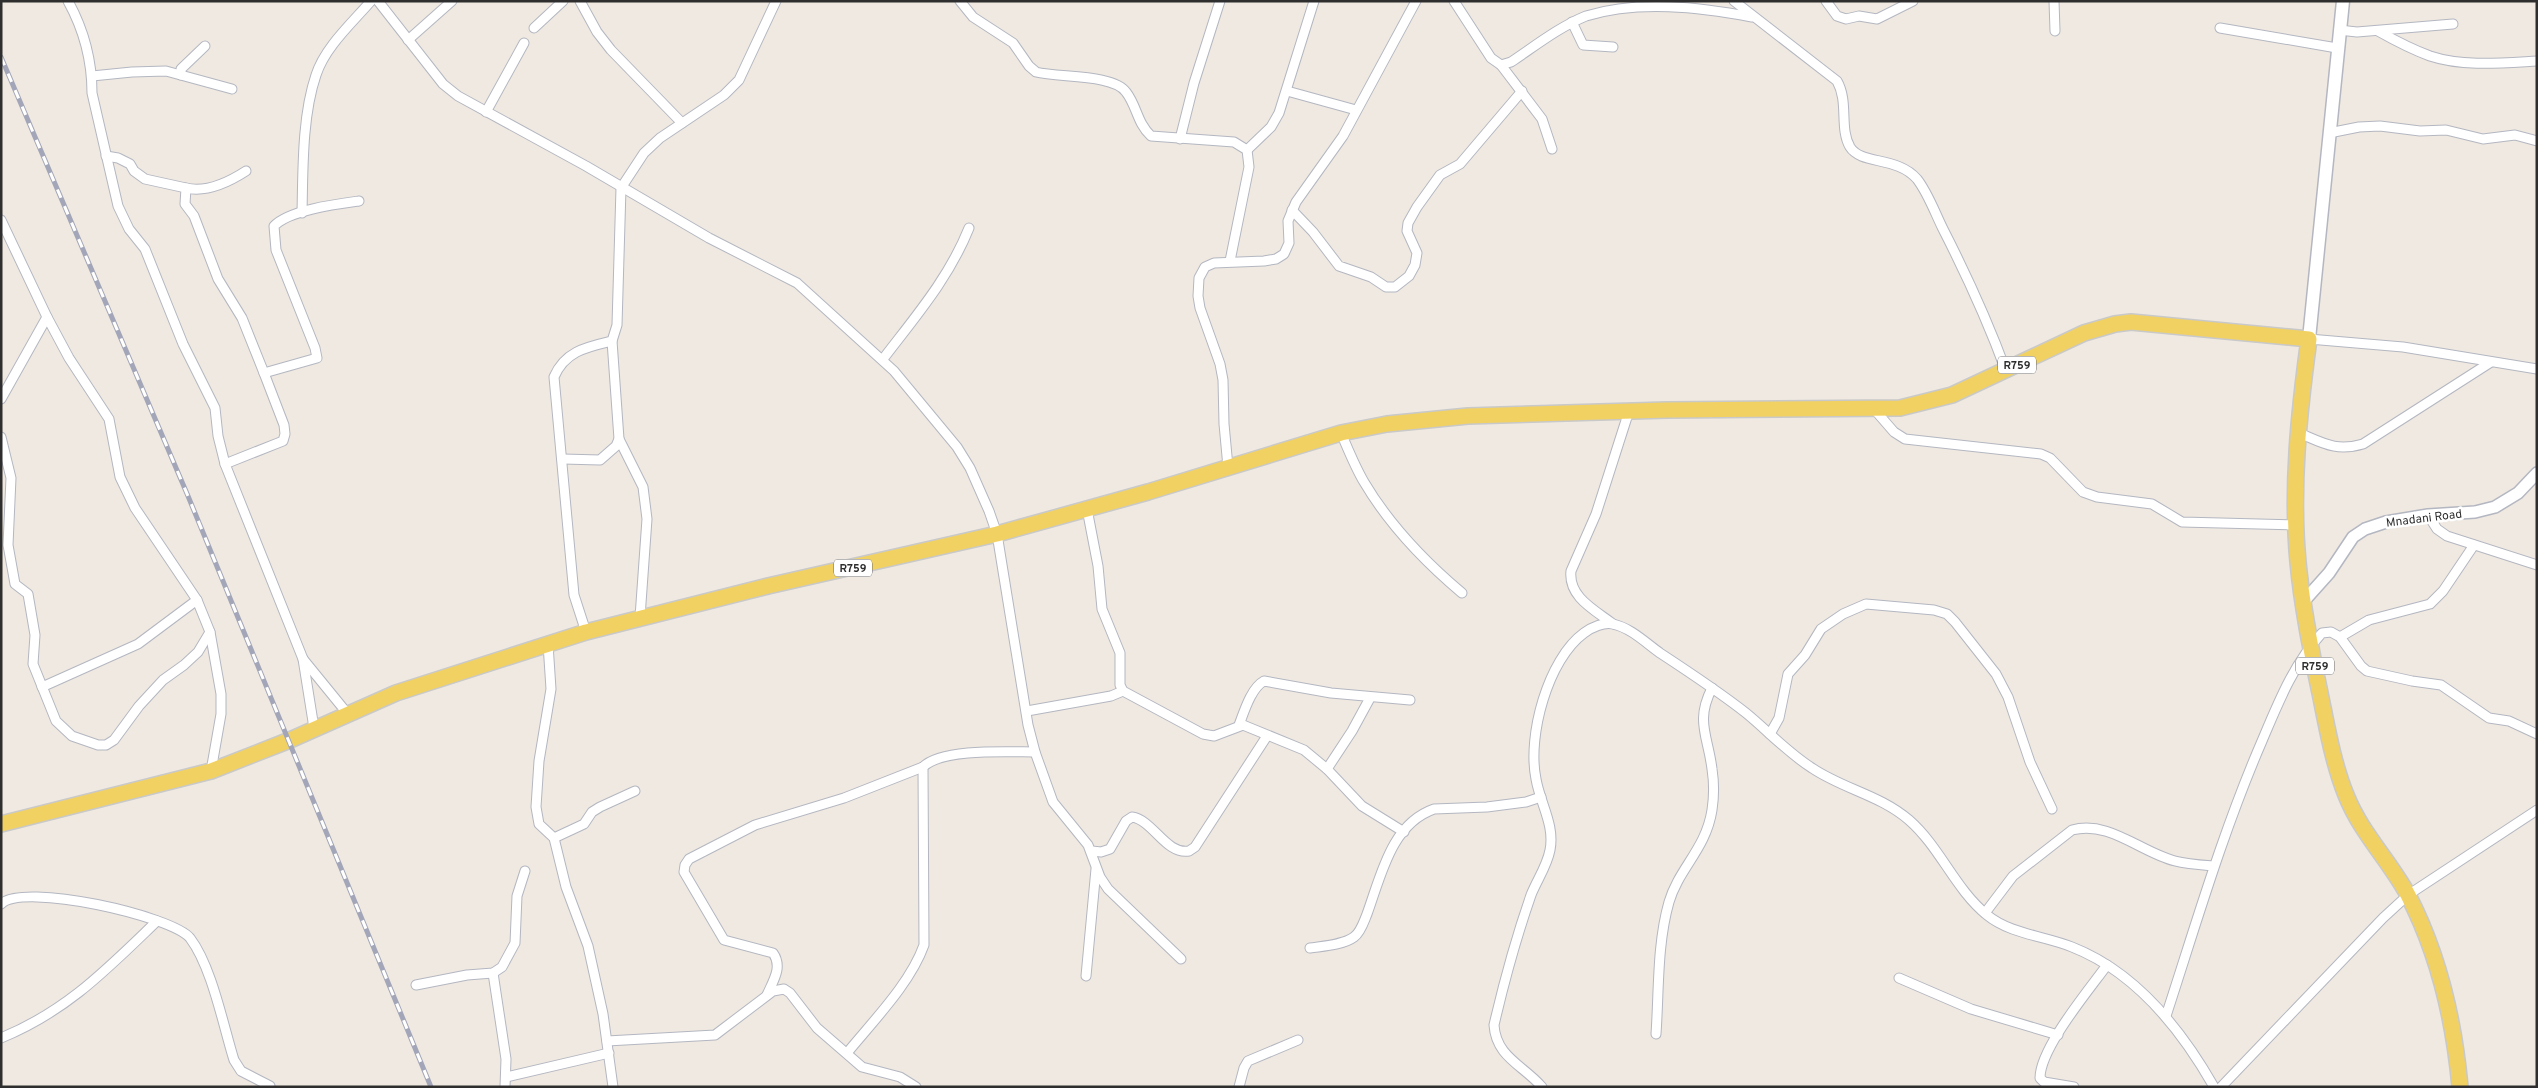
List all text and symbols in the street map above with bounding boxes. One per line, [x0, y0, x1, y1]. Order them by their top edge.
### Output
road number: R759 [1998, 356, 2036, 374]
street label: Mnadani Road [2385, 506, 2463, 532]
road number: R759 [834, 560, 872, 576]
road number: R759 [2296, 658, 2334, 674]

